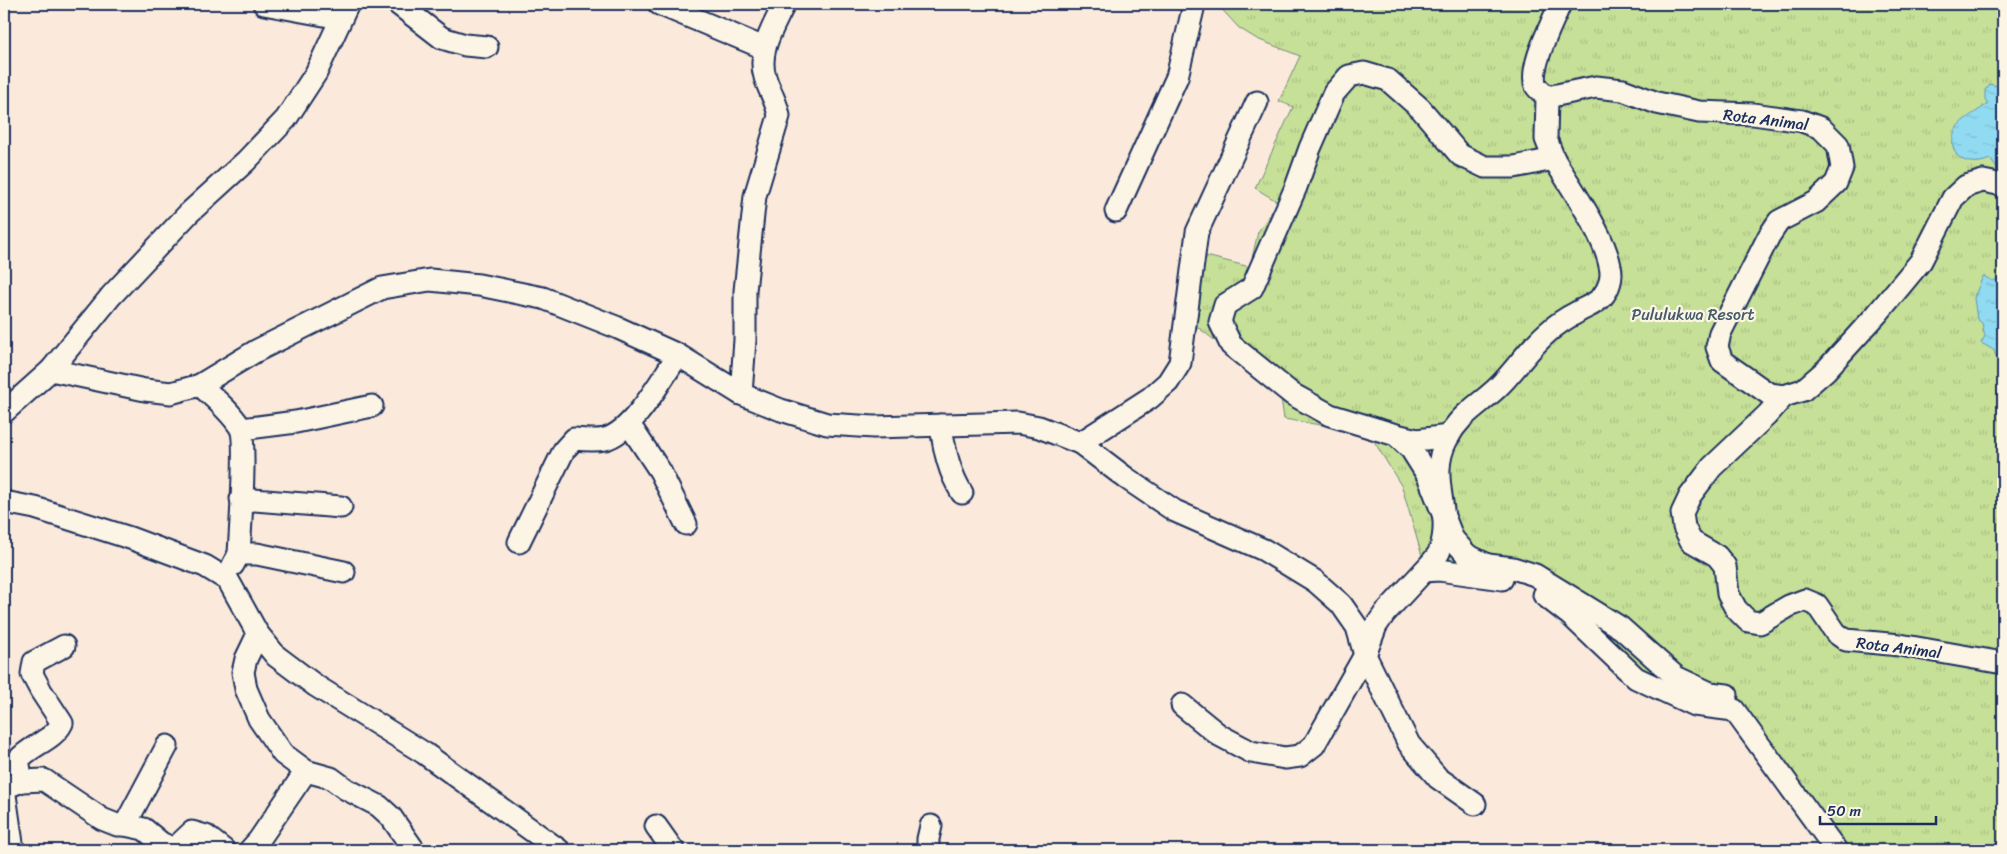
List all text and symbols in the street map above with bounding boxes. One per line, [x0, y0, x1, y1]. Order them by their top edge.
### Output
street label: Rota Animal [1722, 100, 1811, 139]
park label: Pululukwa Resort [1631, 300, 1755, 329]
street label: Rota Animal [1855, 628, 1944, 667]
scale bar [1820, 794, 1936, 826]
text: 50 m [1827, 798, 1862, 824]

